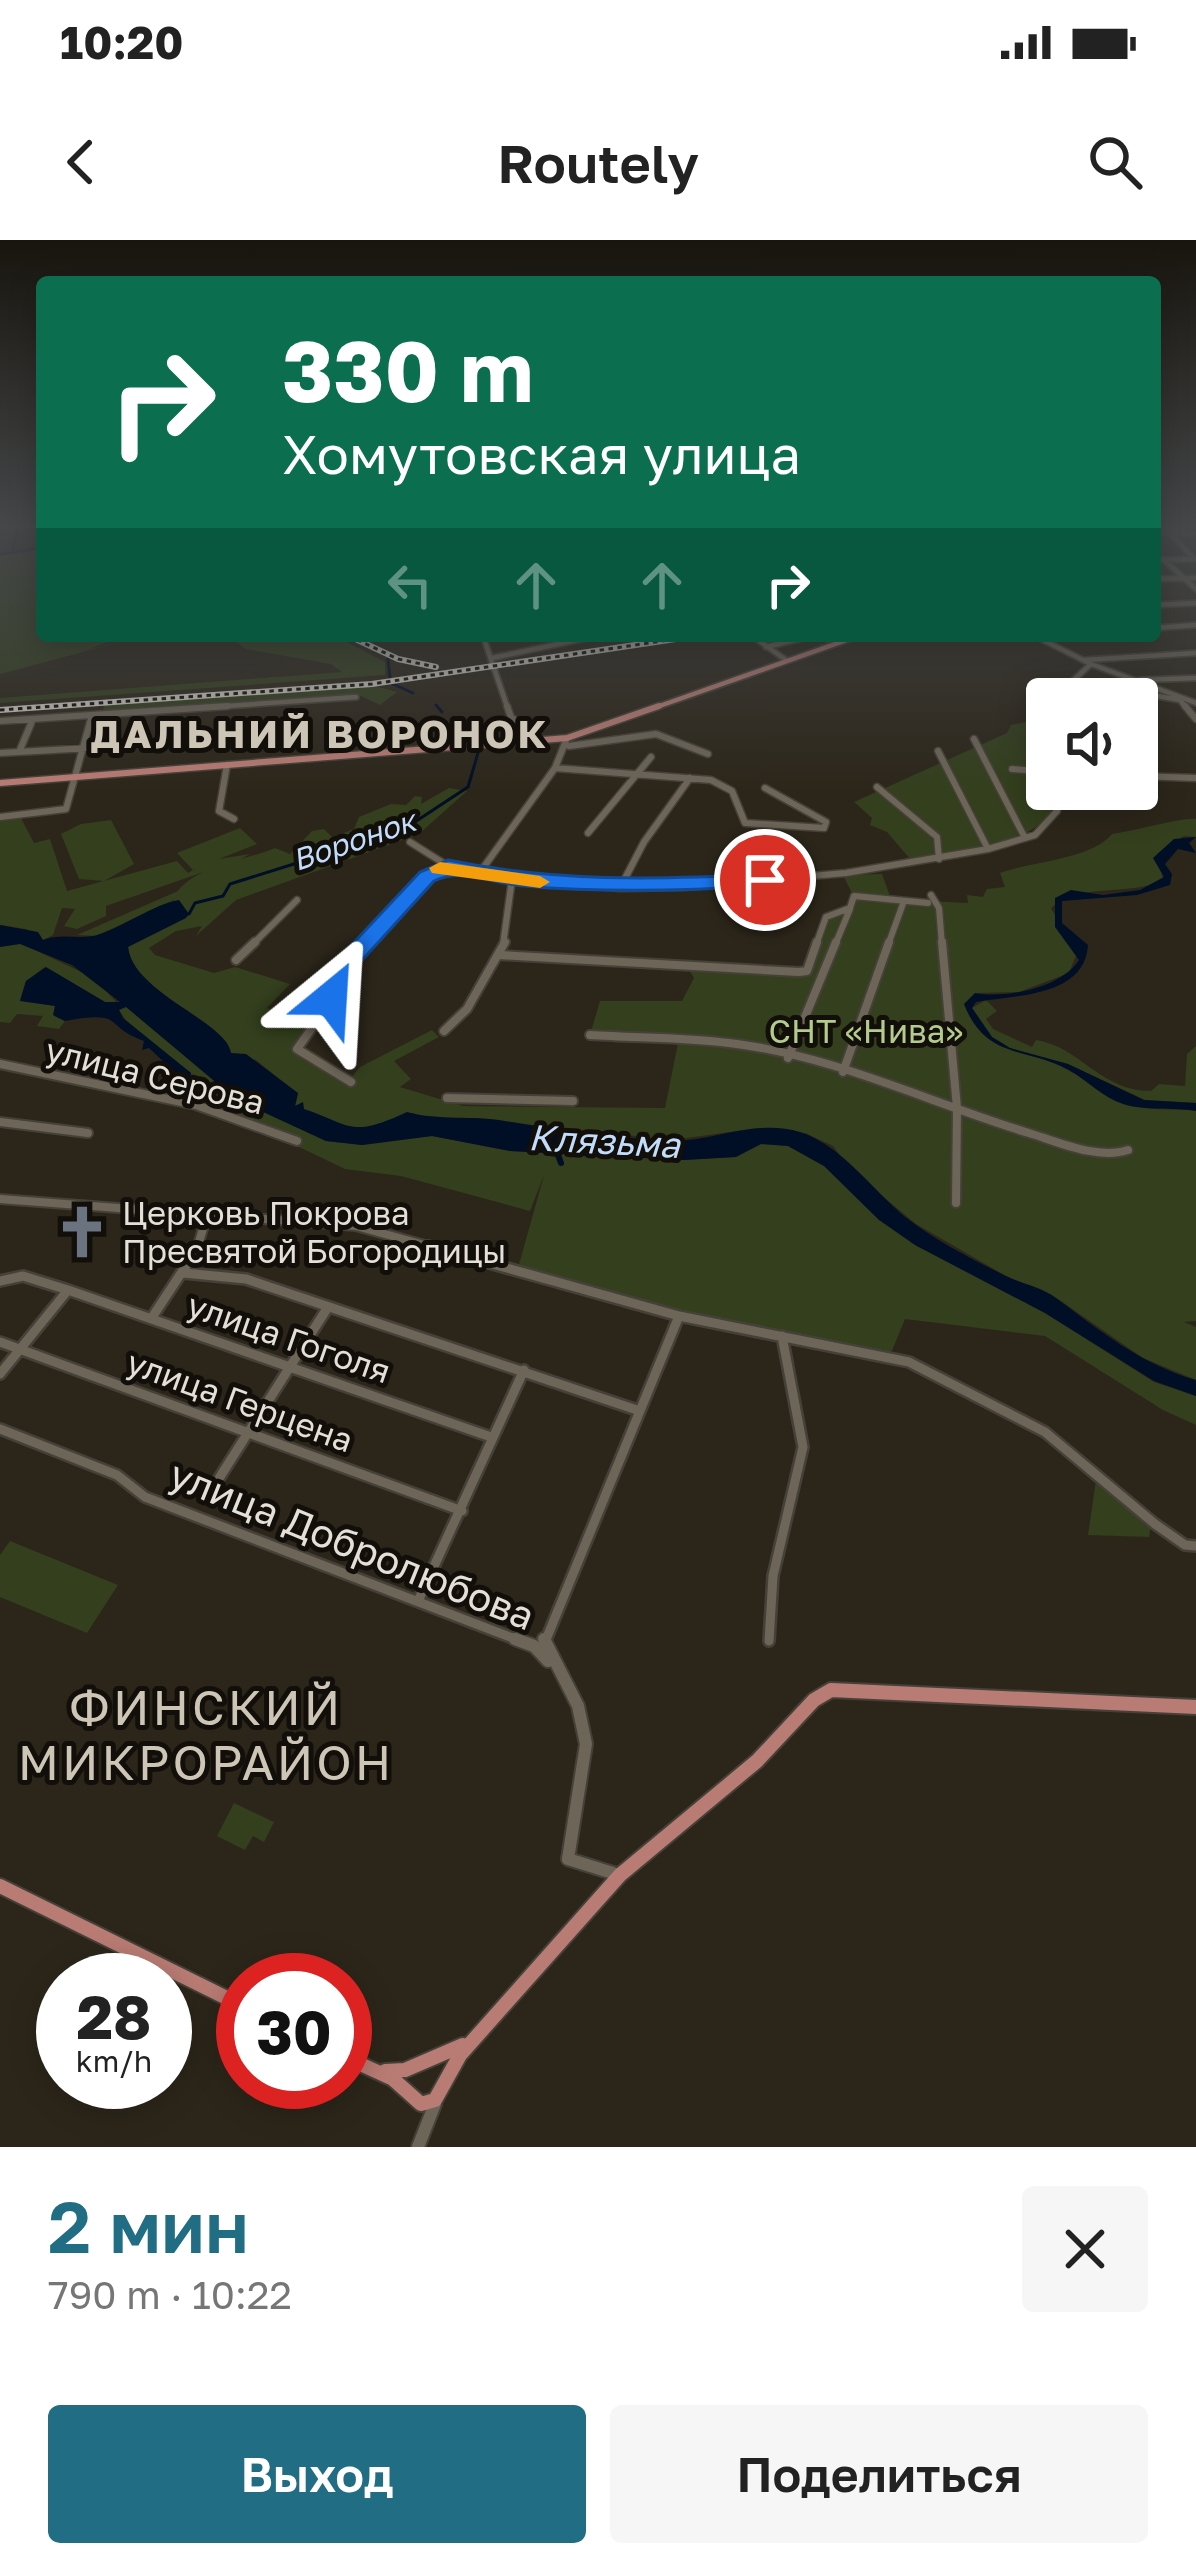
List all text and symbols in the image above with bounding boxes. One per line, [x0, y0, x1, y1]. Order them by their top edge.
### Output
text: 10:20 [60, 15, 184, 69]
icon: back [48, 129, 114, 195]
icon: search [1082, 129, 1148, 195]
text: Routely [497, 130, 699, 195]
text: 330 m [282, 320, 534, 420]
icon: right [84, 324, 240, 480]
text: Хомутовская улица [282, 421, 801, 486]
icon: left [377, 552, 443, 618]
icon: ahead [503, 552, 569, 618]
icon: ahead [629, 552, 695, 618]
icon: right [755, 552, 821, 618]
map controls [1026, 678, 1158, 810]
button: sound [1026, 678, 1158, 810]
district label: ДАЛЬНИЙ ВОРОНОК [91, 710, 549, 757]
water label: Воронок [287, 801, 424, 878]
pin [714, 829, 816, 931]
icon: arrive [732, 847, 798, 913]
position arrow [268, 935, 394, 1061]
park label: СНТ «Нива» [768, 1011, 964, 1050]
street label: улица Серова [42, 1030, 268, 1122]
water label: Клязьма [527, 1115, 682, 1166]
place label: Церковь Покрова Пресвятой Богородицы [122, 1193, 506, 1270]
church icon: Церковь Покрова Пресвятой Богородицы [53, 1203, 111, 1261]
street label: улица Гоголя [183, 1285, 396, 1390]
street label: улица Герцена [122, 1342, 358, 1459]
street label: улица Добролюбова [163, 1450, 542, 1639]
district label: ФИНСКИЙ МИКРОРАЙОН [18, 1678, 394, 1791]
speed limit sign: 30 [216, 1953, 372, 2109]
text: 28 [76, 1980, 151, 2052]
text: km/h [76, 2043, 152, 2079]
text: 2 мин [48, 2182, 249, 2269]
button: close [1022, 2186, 1148, 2312]
text: 790 m · 10:22 [48, 2271, 292, 2318]
button: Выход [48, 2405, 586, 2543]
button: Поделиться [610, 2405, 1148, 2543]

